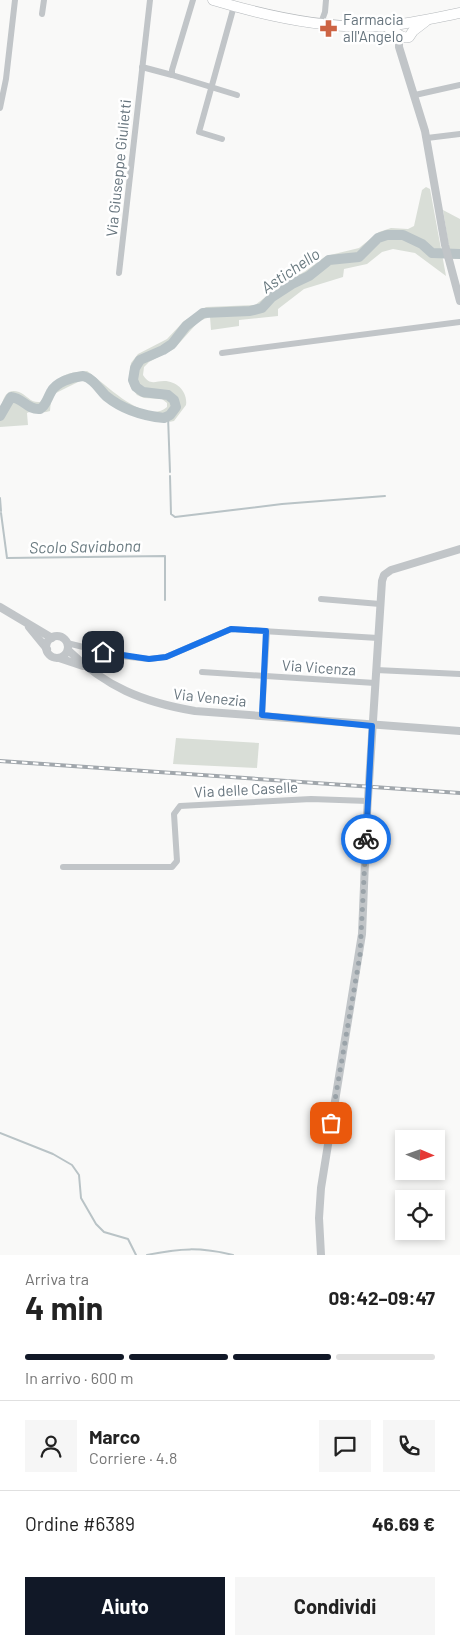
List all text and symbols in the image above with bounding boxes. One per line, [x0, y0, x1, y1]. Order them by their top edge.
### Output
place label: Farmacia all'Angelo [343, 10, 404, 45]
pharmacy icon: Farmacia all'Angelo [319, 18, 339, 38]
street label: Via Giuseppe Giulietti [102, 98, 134, 238]
water label: Astichello [257, 243, 323, 297]
water label: Scolo Saviabona [29, 536, 141, 556]
pin [82, 631, 124, 673]
icon: home [89, 638, 117, 666]
street label: Via Vicenza [281, 655, 357, 679]
street label: Via Venezia [172, 684, 248, 710]
street label: Via delle Caselle [194, 777, 298, 801]
courier [341, 814, 391, 864]
icon: bike [352, 825, 380, 853]
pin [310, 1102, 352, 1144]
icon: bag [317, 1109, 345, 1137]
north arrow [395, 1130, 445, 1180]
map controls [395, 1130, 445, 1240]
button: locate [395, 1190, 445, 1240]
text: Arriva tra [25, 1269, 89, 1288]
text: 09:42–09:47 [329, 1286, 435, 1309]
text: 4 min [25, 1288, 103, 1326]
text: In arrivo · 600 m [25, 1368, 133, 1387]
button: person [25, 1420, 77, 1472]
button: chat [319, 1420, 371, 1472]
button: phone [383, 1420, 435, 1472]
text: Marco [89, 1425, 140, 1448]
text: Corriere · 4.8 [89, 1448, 177, 1467]
text: Ordine #6389 [25, 1512, 135, 1535]
text: 46.69 € [372, 1512, 435, 1535]
button: Aiuto [25, 1577, 225, 1635]
button: Condividi [235, 1577, 435, 1635]

